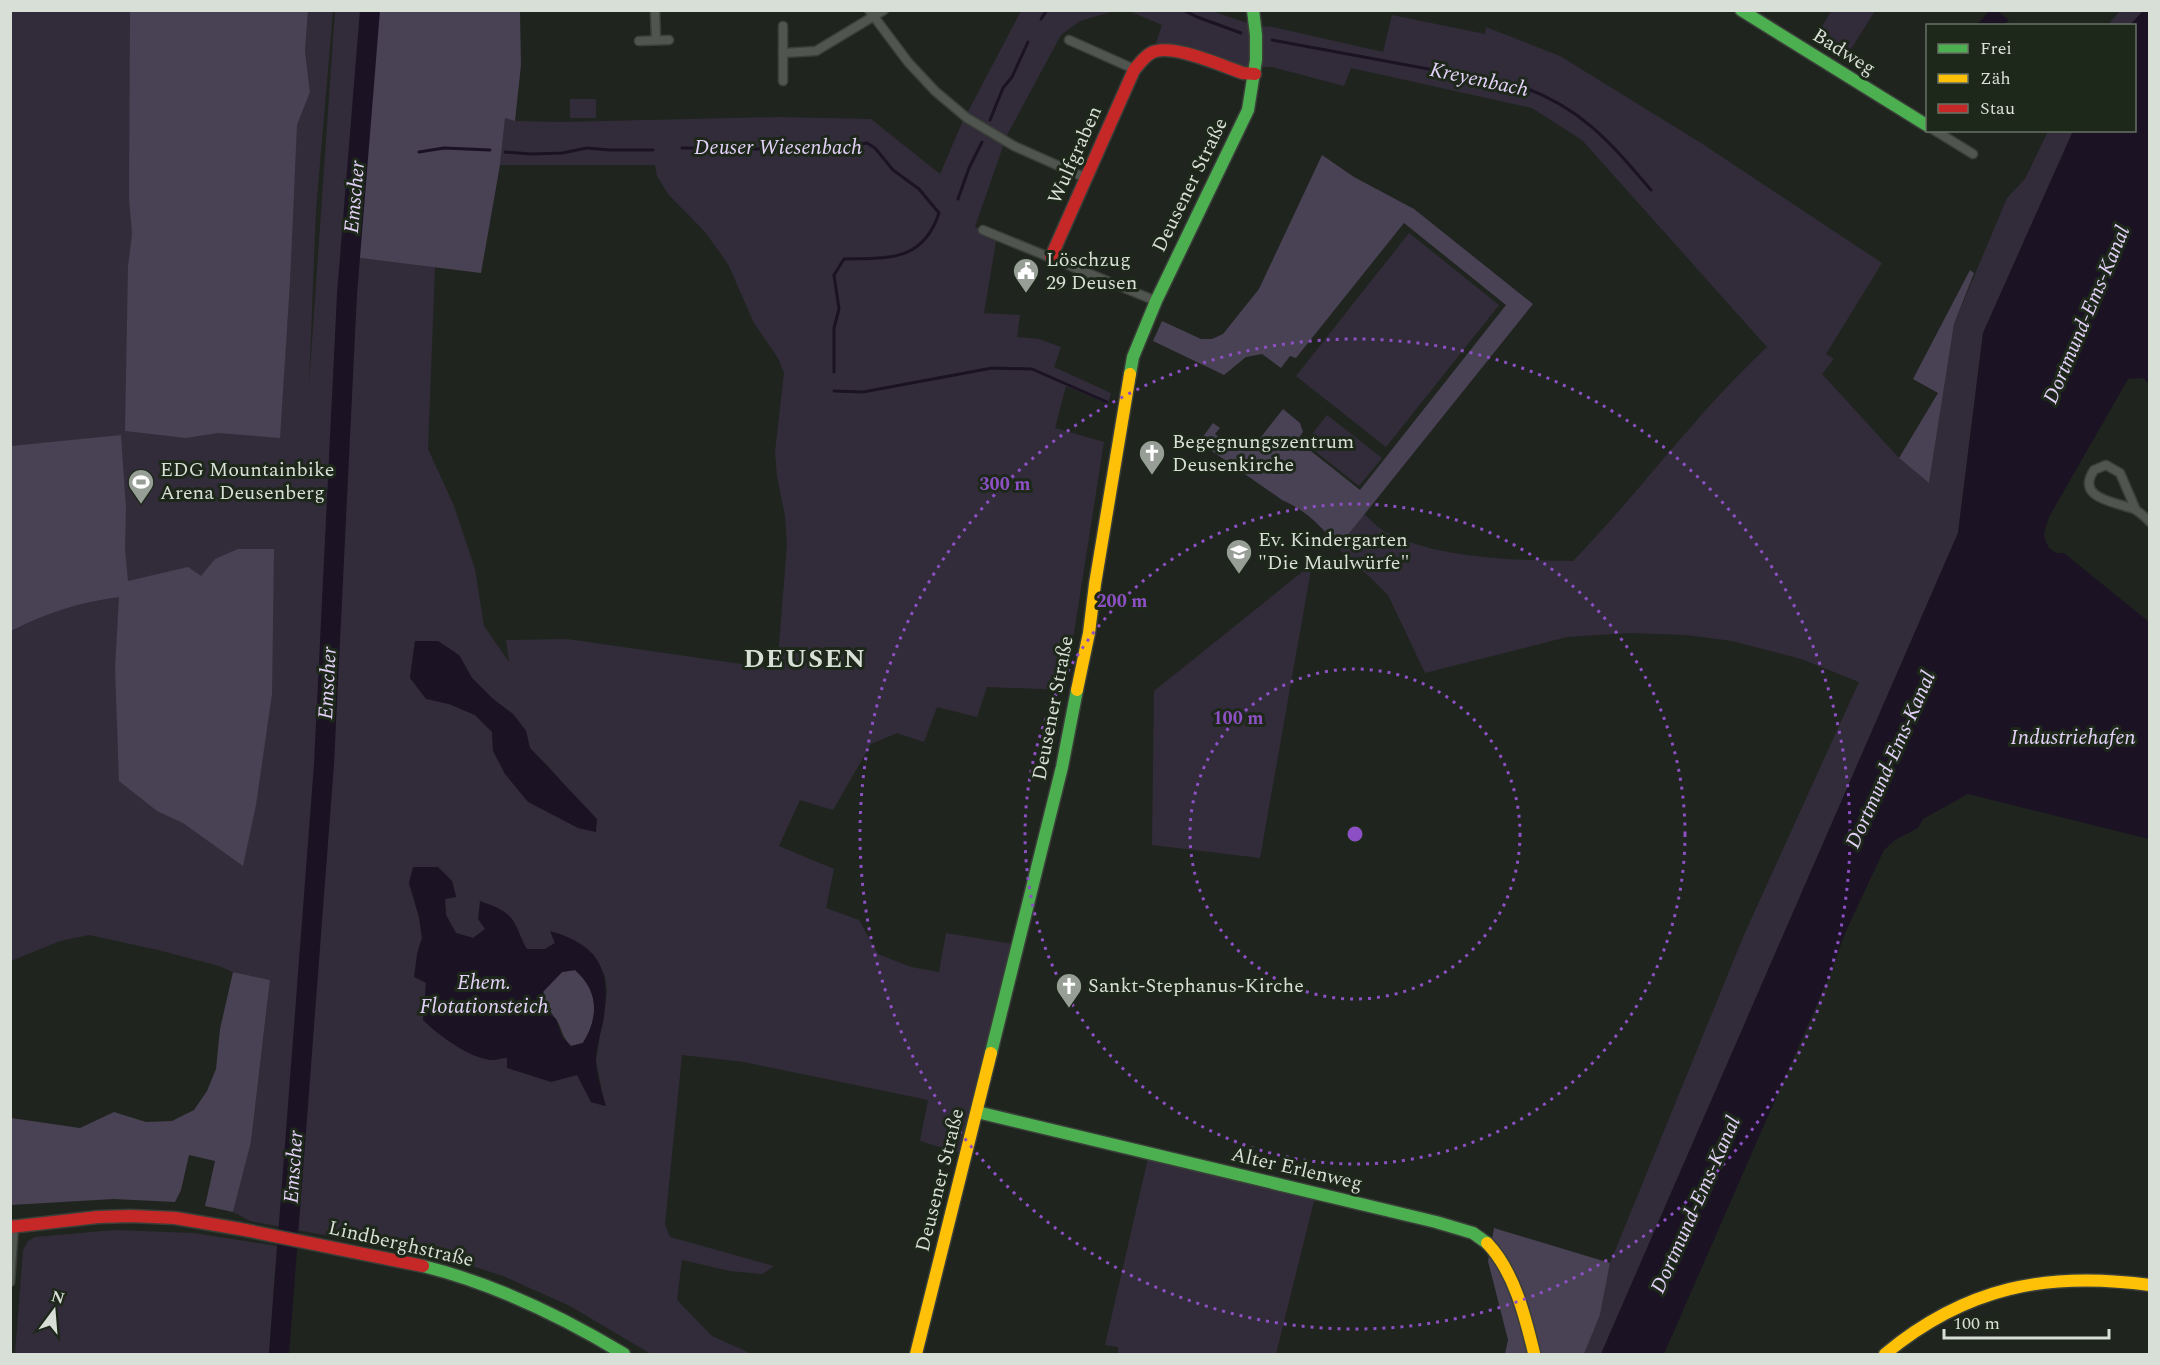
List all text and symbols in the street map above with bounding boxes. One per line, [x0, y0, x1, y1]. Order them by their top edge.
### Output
street label: Badweg [1806, 21, 1882, 83]
legend [1926, 24, 2136, 132]
text: Frei [1980, 35, 2012, 62]
water label: Kreyenbach [1427, 54, 1531, 106]
text: Zäh [1980, 65, 2011, 92]
text: Stau [1980, 95, 2015, 122]
street label: Wulfgraben [1040, 101, 1110, 209]
street label: Deusener Straße [1144, 112, 1236, 258]
water label: Deuser Wiesenbach [694, 132, 862, 164]
water label: Emscher [336, 159, 374, 235]
water label: Dortmund-Ems-Kanal [2035, 220, 2139, 409]
place label: Löschzug 29 Deusen [1046, 245, 1137, 298]
public building icon: Löschzug 29 Deusen [1011, 256, 1041, 294]
place label: Begegnungszentrum Deusenkirche [1172, 427, 1354, 480]
church icon: Begegnungszentrum Deusenkirche [1137, 438, 1167, 476]
place label: EDG Mountainbike Arena Deusenberg [160, 455, 334, 508]
sports icon: EDG Mountainbike Arena Deusenberg [126, 467, 156, 505]
text: 300 m [979, 471, 1031, 498]
place label: Ev. Kindergarten "Die Maulwürfe" [1258, 525, 1409, 578]
school or university icon: Ev. Kindergarten "Die Maulwürfe" [1224, 537, 1254, 575]
text: 200 m [1096, 588, 1148, 615]
street label: Deusener Straße [1024, 633, 1082, 783]
district label: DEUSEN [744, 639, 866, 679]
water label: Emscher [310, 645, 346, 720]
water label: Dortmund-Ems-Kanal [1838, 666, 1945, 854]
text: 100 m [1212, 705, 1264, 732]
water label: Industriehafen [2010, 722, 2136, 754]
centre of rings [1345, 824, 1365, 844]
water label: Ehem. Flotationsteich [419, 967, 549, 1023]
church icon: Sankt-Stephanus-Kirche [1054, 971, 1084, 1009]
place label: Sankt-Stephanus-Kirche [1088, 971, 1304, 1001]
street label: Deusener Straße [908, 1105, 972, 1255]
water label: Dortmund-Ems-Kanal [1643, 1111, 1750, 1299]
water label: Emscher [275, 1129, 313, 1204]
street label: Alter Erlenweg [1228, 1139, 1366, 1199]
street label: Lindberghstraße [325, 1213, 477, 1275]
north arrow [24, 1281, 84, 1341]
text: N [48, 1284, 67, 1311]
scale bar [1944, 1302, 2109, 1340]
text: 100 m [1953, 1310, 2000, 1337]

